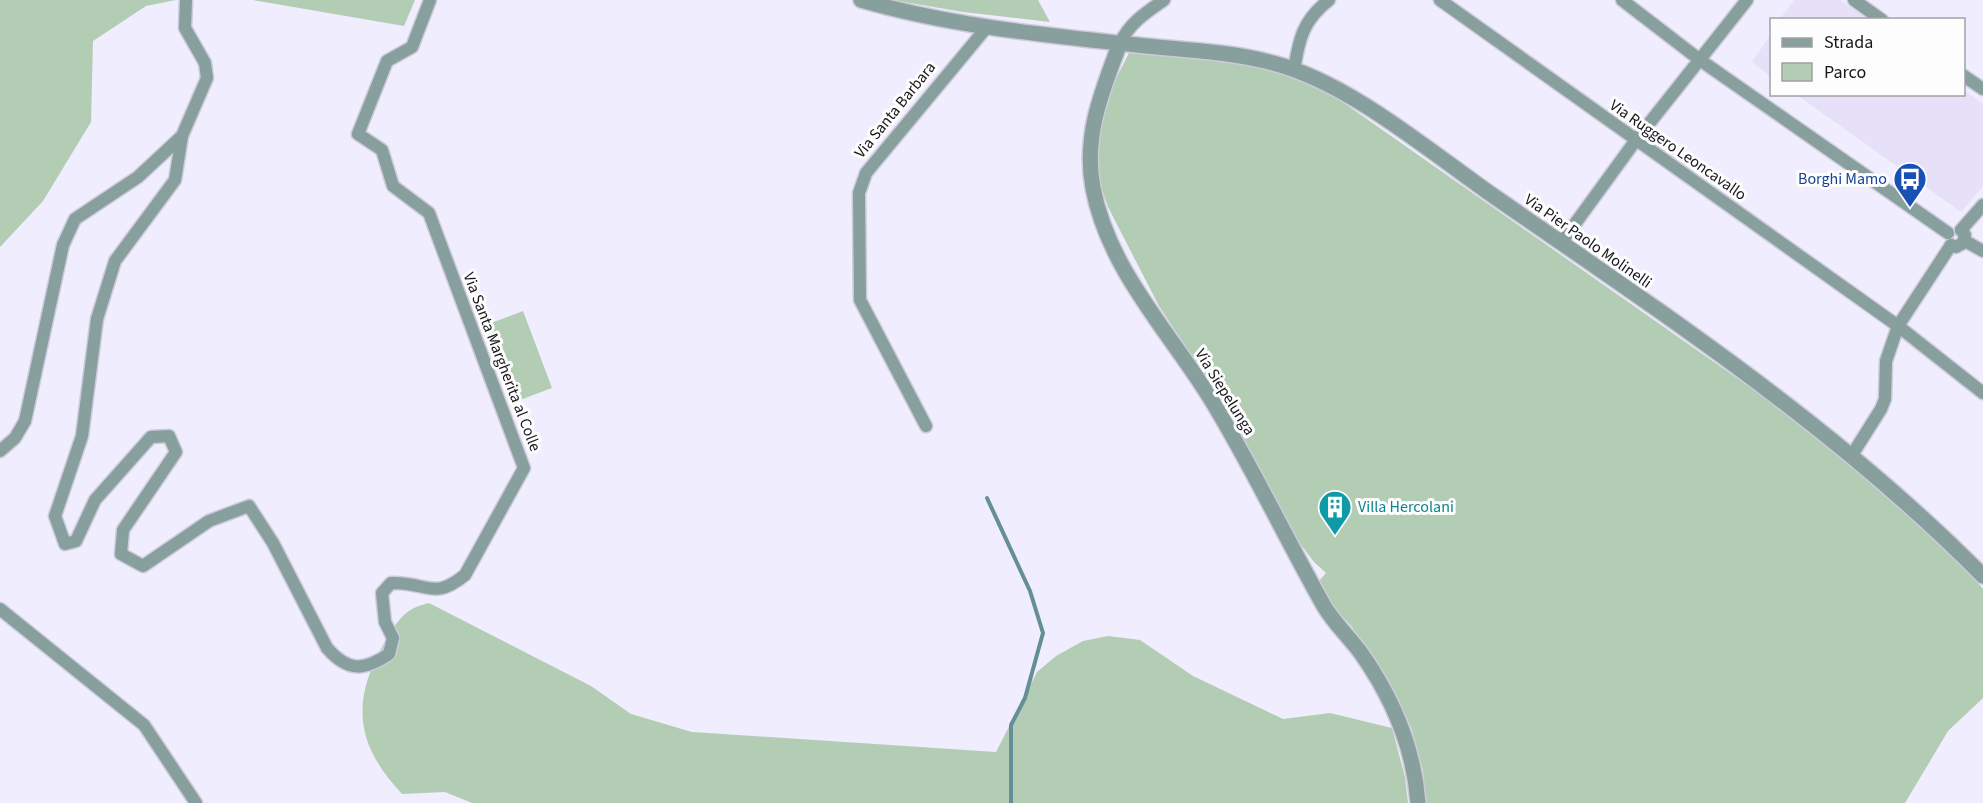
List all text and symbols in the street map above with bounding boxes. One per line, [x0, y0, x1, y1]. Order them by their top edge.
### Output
legend [1770, 18, 1965, 96]
text: Strada [1824, 30, 1873, 55]
street label: Via Santa Barbara [849, 57, 941, 163]
text: Parco [1824, 60, 1866, 85]
street label: Via Ruggero Leoncavallo [1605, 94, 1751, 206]
bus stop icon: Borghi Mamo [1892, 161, 1928, 208]
place label: Borghi Mamo [1798, 168, 1887, 190]
street label: Via Pier Paolo Molinelli [1520, 189, 1656, 293]
street label: Via Santa Margherita al Colle [458, 269, 546, 455]
street label: Via Siepelunga [1190, 345, 1260, 439]
building icon: Villa Hercolani [1317, 489, 1353, 536]
place label: Villa Hercolani [1358, 496, 1454, 518]

